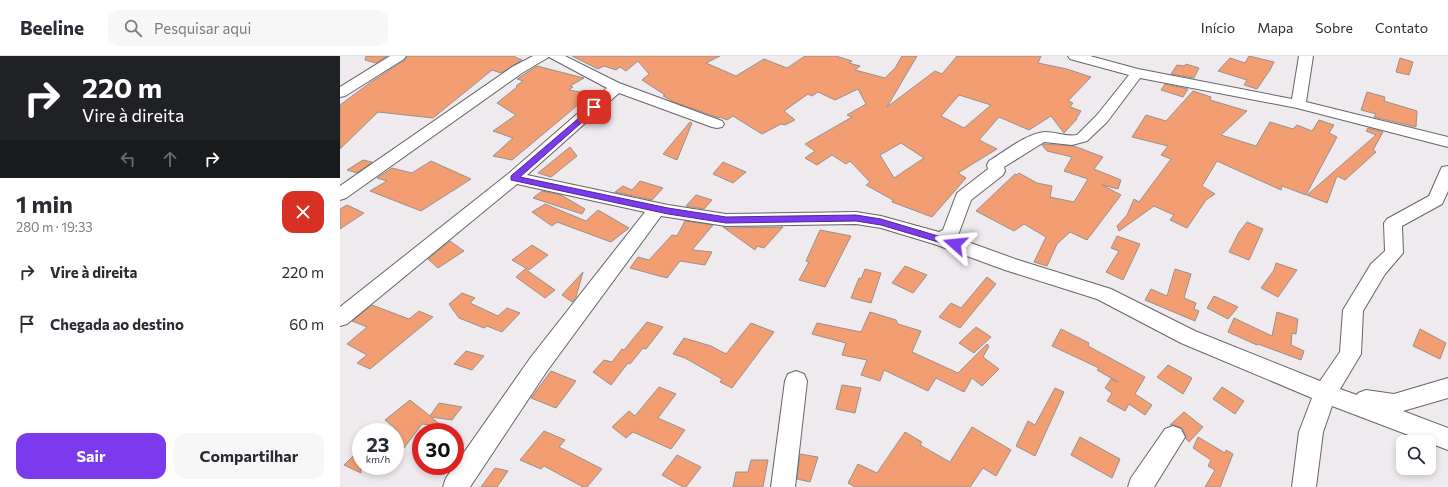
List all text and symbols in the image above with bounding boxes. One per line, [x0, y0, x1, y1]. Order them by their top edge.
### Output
search box [108, 10, 388, 46]
text: Beeline [20, 16, 84, 39]
icon: search [122, 17, 144, 39]
text: Pesquisar aqui [154, 19, 251, 37]
text: Início [1201, 19, 1235, 36]
text: Mapa [1257, 19, 1293, 36]
text: Sobre [1315, 19, 1353, 36]
text: Contato [1375, 19, 1428, 36]
text: 220 m [82, 70, 162, 104]
icon: right [16, 72, 68, 124]
pin [577, 90, 611, 124]
icon: arrive [583, 96, 605, 118]
text: Vire à direita [82, 104, 184, 126]
icon: left [117, 148, 139, 170]
icon: ahead [159, 148, 181, 170]
icon: right [201, 148, 223, 170]
text: 1 min [16, 189, 73, 218]
button: close [282, 191, 324, 233]
text: 280 m · 19:33 [16, 219, 93, 235]
position arrow [934, 223, 976, 265]
icon: right [16, 261, 38, 283]
text: Vire à direita [50, 263, 138, 281]
text: 220 m [282, 263, 324, 281]
icon: arrive [16, 313, 38, 335]
text: Chegada ao destino [50, 315, 184, 333]
text: 60 m [289, 315, 324, 333]
speed limit sign: 30 [412, 423, 464, 475]
text: 23 [366, 432, 390, 456]
button: Sair [16, 433, 166, 479]
button: Compartilhar [174, 433, 324, 479]
map controls [1396, 435, 1436, 475]
button: search [1396, 435, 1436, 475]
text: km/h [366, 453, 390, 465]

